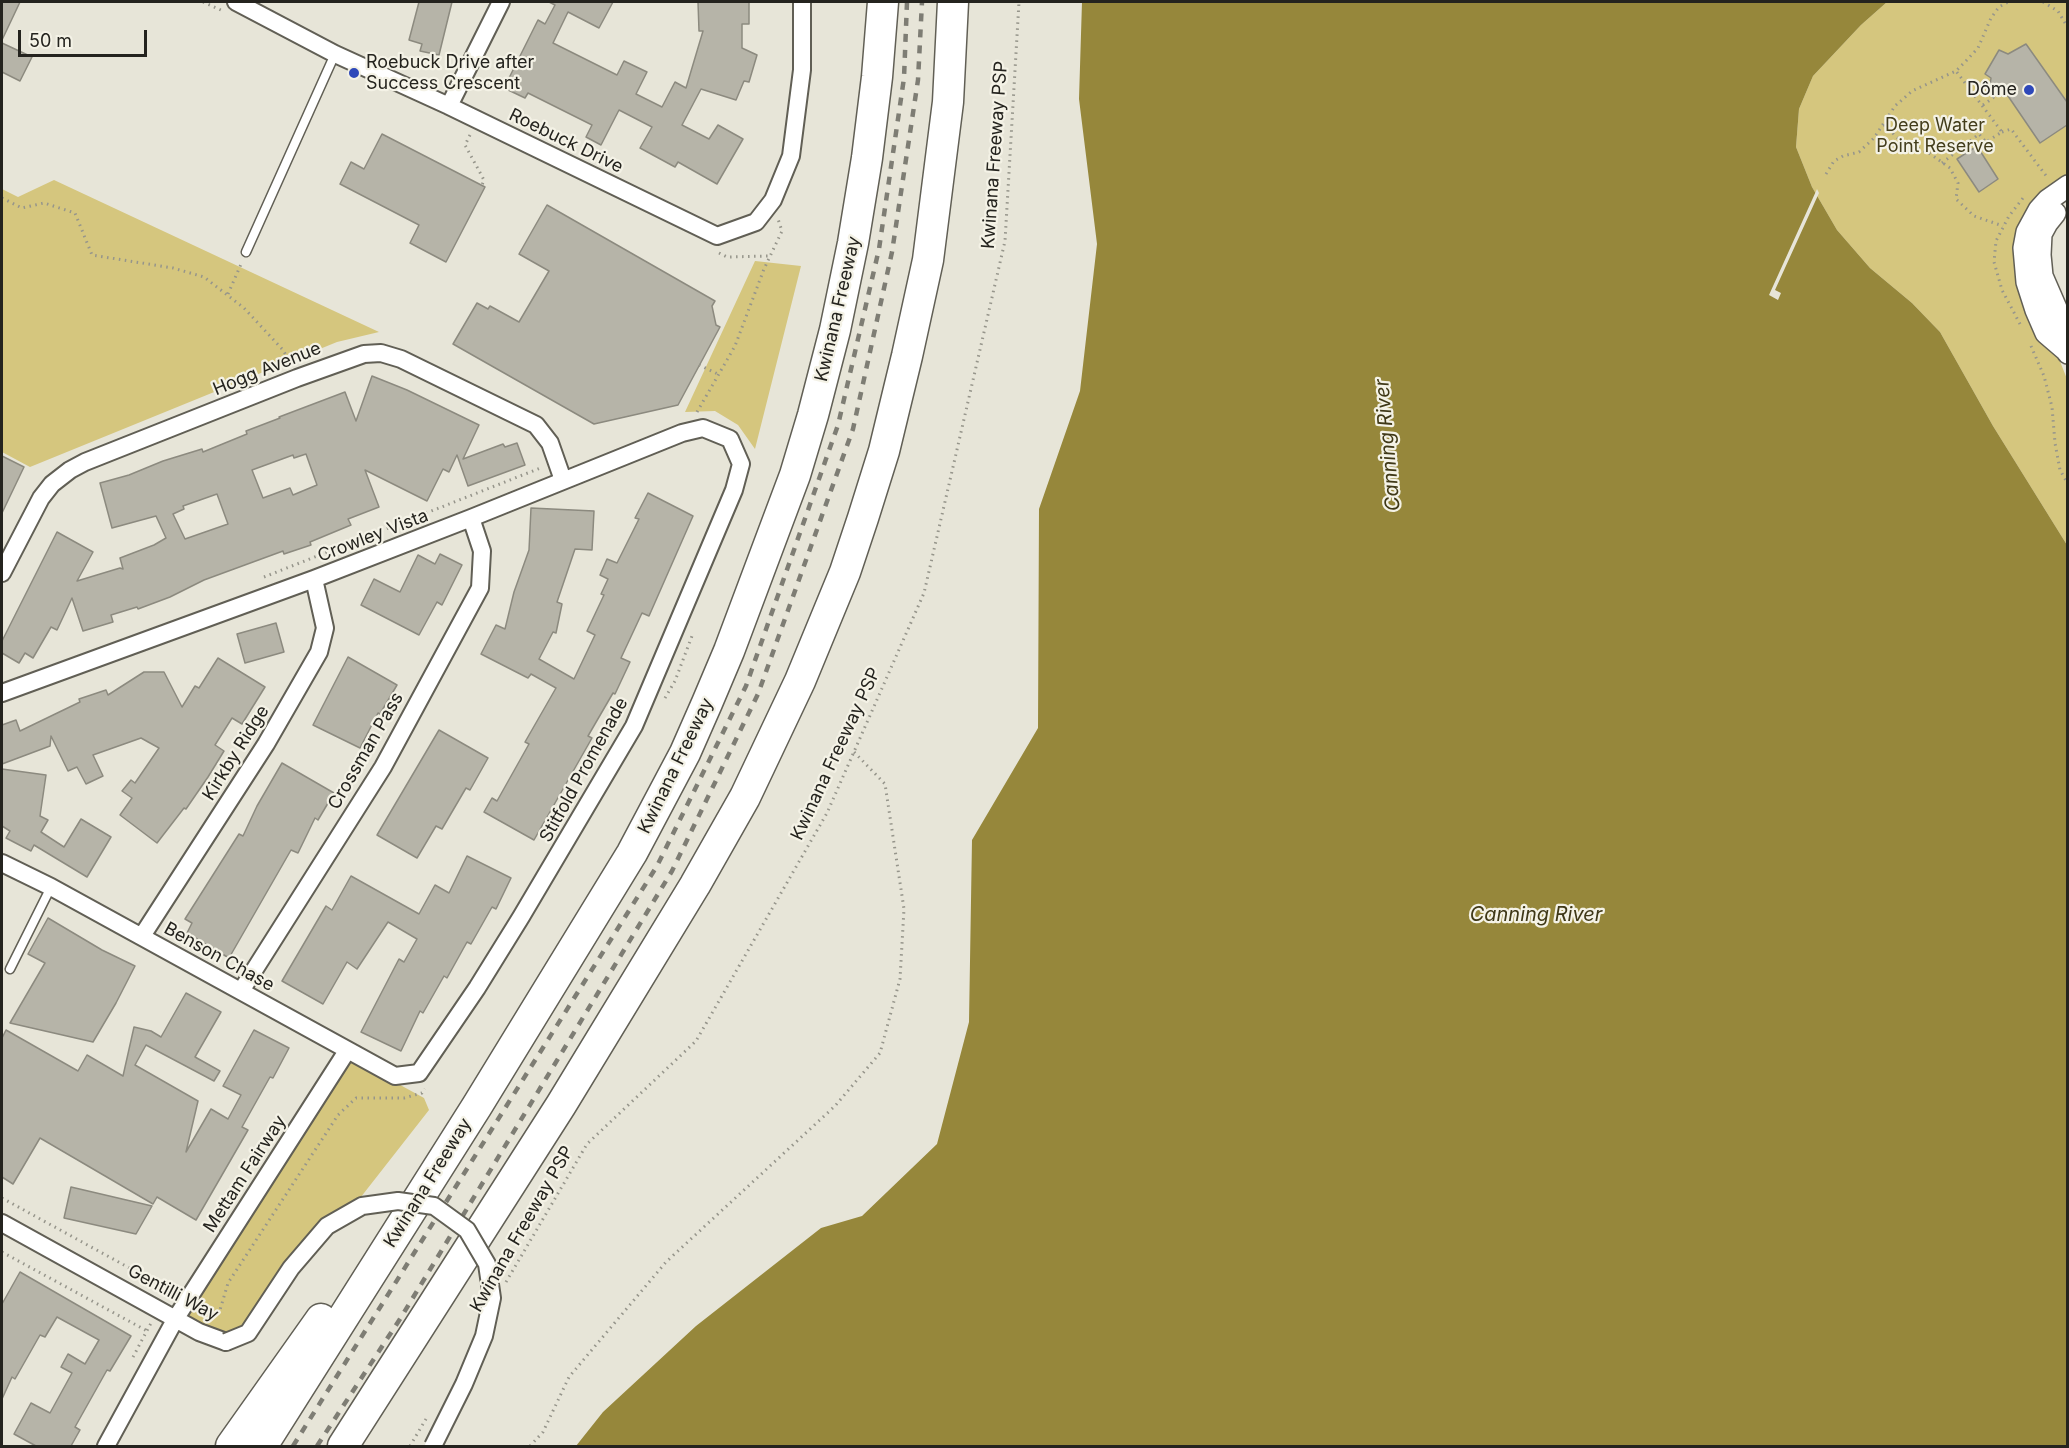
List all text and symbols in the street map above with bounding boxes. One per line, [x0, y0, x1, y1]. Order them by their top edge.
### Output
scale bar [21, 18, 150, 56]
text: 50 m [29, 30, 72, 51]
place label: Roebuck Drive after Success Crescent [366, 52, 534, 94]
street label: Kwinana Freeway PSP [978, 60, 1012, 250]
marker: Roebuck Drive after Success Crescent [347, 66, 361, 80]
place label: Dôme [1967, 79, 2017, 101]
marker: Dôme [2022, 83, 2036, 97]
street label: Roebuck Drive [505, 104, 627, 178]
park label: Deep Water Point Reserve [1876, 115, 1994, 158]
street label: Kwinana Freeway [811, 234, 865, 384]
street label: Hogg Avenue [210, 338, 324, 400]
water label: Canning River [1370, 378, 1406, 512]
street label: Crowley Vista [315, 505, 431, 567]
street label: Kwinana Freeway PSP [786, 664, 886, 844]
street label: Crossman Pass [324, 689, 408, 813]
street label: Stitfold Promenade [535, 694, 633, 846]
street label: Kwinana Freeway [634, 695, 718, 837]
street label: Kirkby Ridge [198, 701, 274, 805]
water label: Canning River [1470, 903, 1602, 927]
street label: Benson Chase [160, 918, 278, 996]
street label: Mettam Fairway [199, 1111, 291, 1237]
street label: Kwinana Freeway [379, 1114, 477, 1252]
street label: Kwinana Freeway PSP [466, 1142, 578, 1316]
street label: Gentilli Way [124, 1260, 222, 1326]

